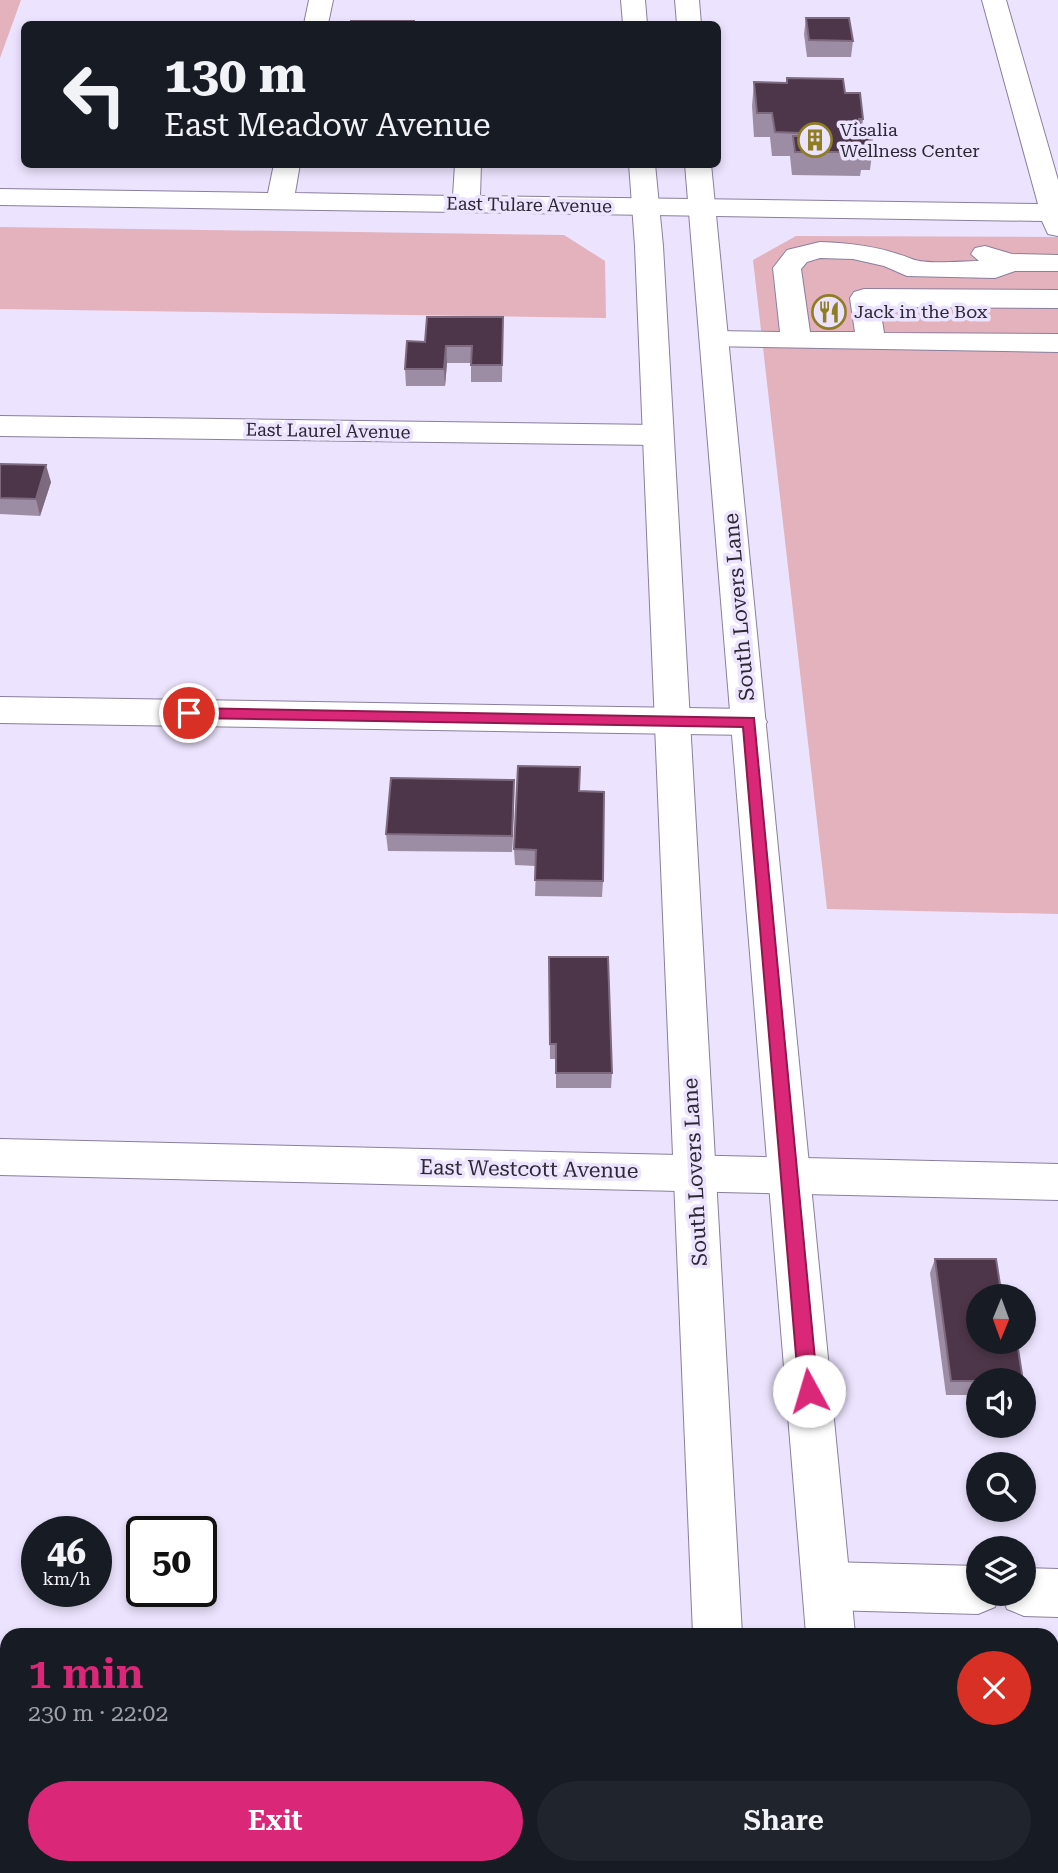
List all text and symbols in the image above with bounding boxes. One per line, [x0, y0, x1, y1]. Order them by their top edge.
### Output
text: 130 m [164, 47, 306, 104]
icon: left [49, 49, 140, 140]
text: East Meadow Avenue [164, 106, 491, 144]
place label: Visalia Wellness Center [840, 119, 980, 161]
building icon: Visalia Wellness Center [796, 121, 834, 159]
street label: East Tulare Avenue [446, 193, 612, 216]
restaurant icon: Jack in the Box [810, 293, 848, 331]
place label: Jack in the Box [854, 301, 988, 322]
street label: East Laurel Avenue [245, 419, 411, 442]
street label: South Lovers Lane [719, 512, 759, 702]
pin [159, 683, 219, 743]
icon: arrive [170, 694, 208, 732]
street label: South Lovers Lane [678, 1077, 712, 1267]
street label: East Westcott Avenue [419, 1155, 639, 1183]
north arrow [966, 1284, 1036, 1354]
map controls [966, 1284, 1036, 1606]
position arrow [772, 1354, 846, 1428]
button: sound [966, 1368, 1036, 1438]
button: search [966, 1452, 1036, 1522]
speed limit sign: 50 [126, 1516, 217, 1607]
text: 46 [47, 1532, 86, 1573]
button: layers [966, 1536, 1036, 1606]
text: km/h [42, 1568, 91, 1589]
text: 1 min [28, 1649, 144, 1698]
button: close [957, 1651, 1031, 1725]
text: 230 m · 22:02 [28, 1700, 168, 1727]
button: Exit [28, 1781, 523, 1861]
button: Share [537, 1781, 1031, 1861]

